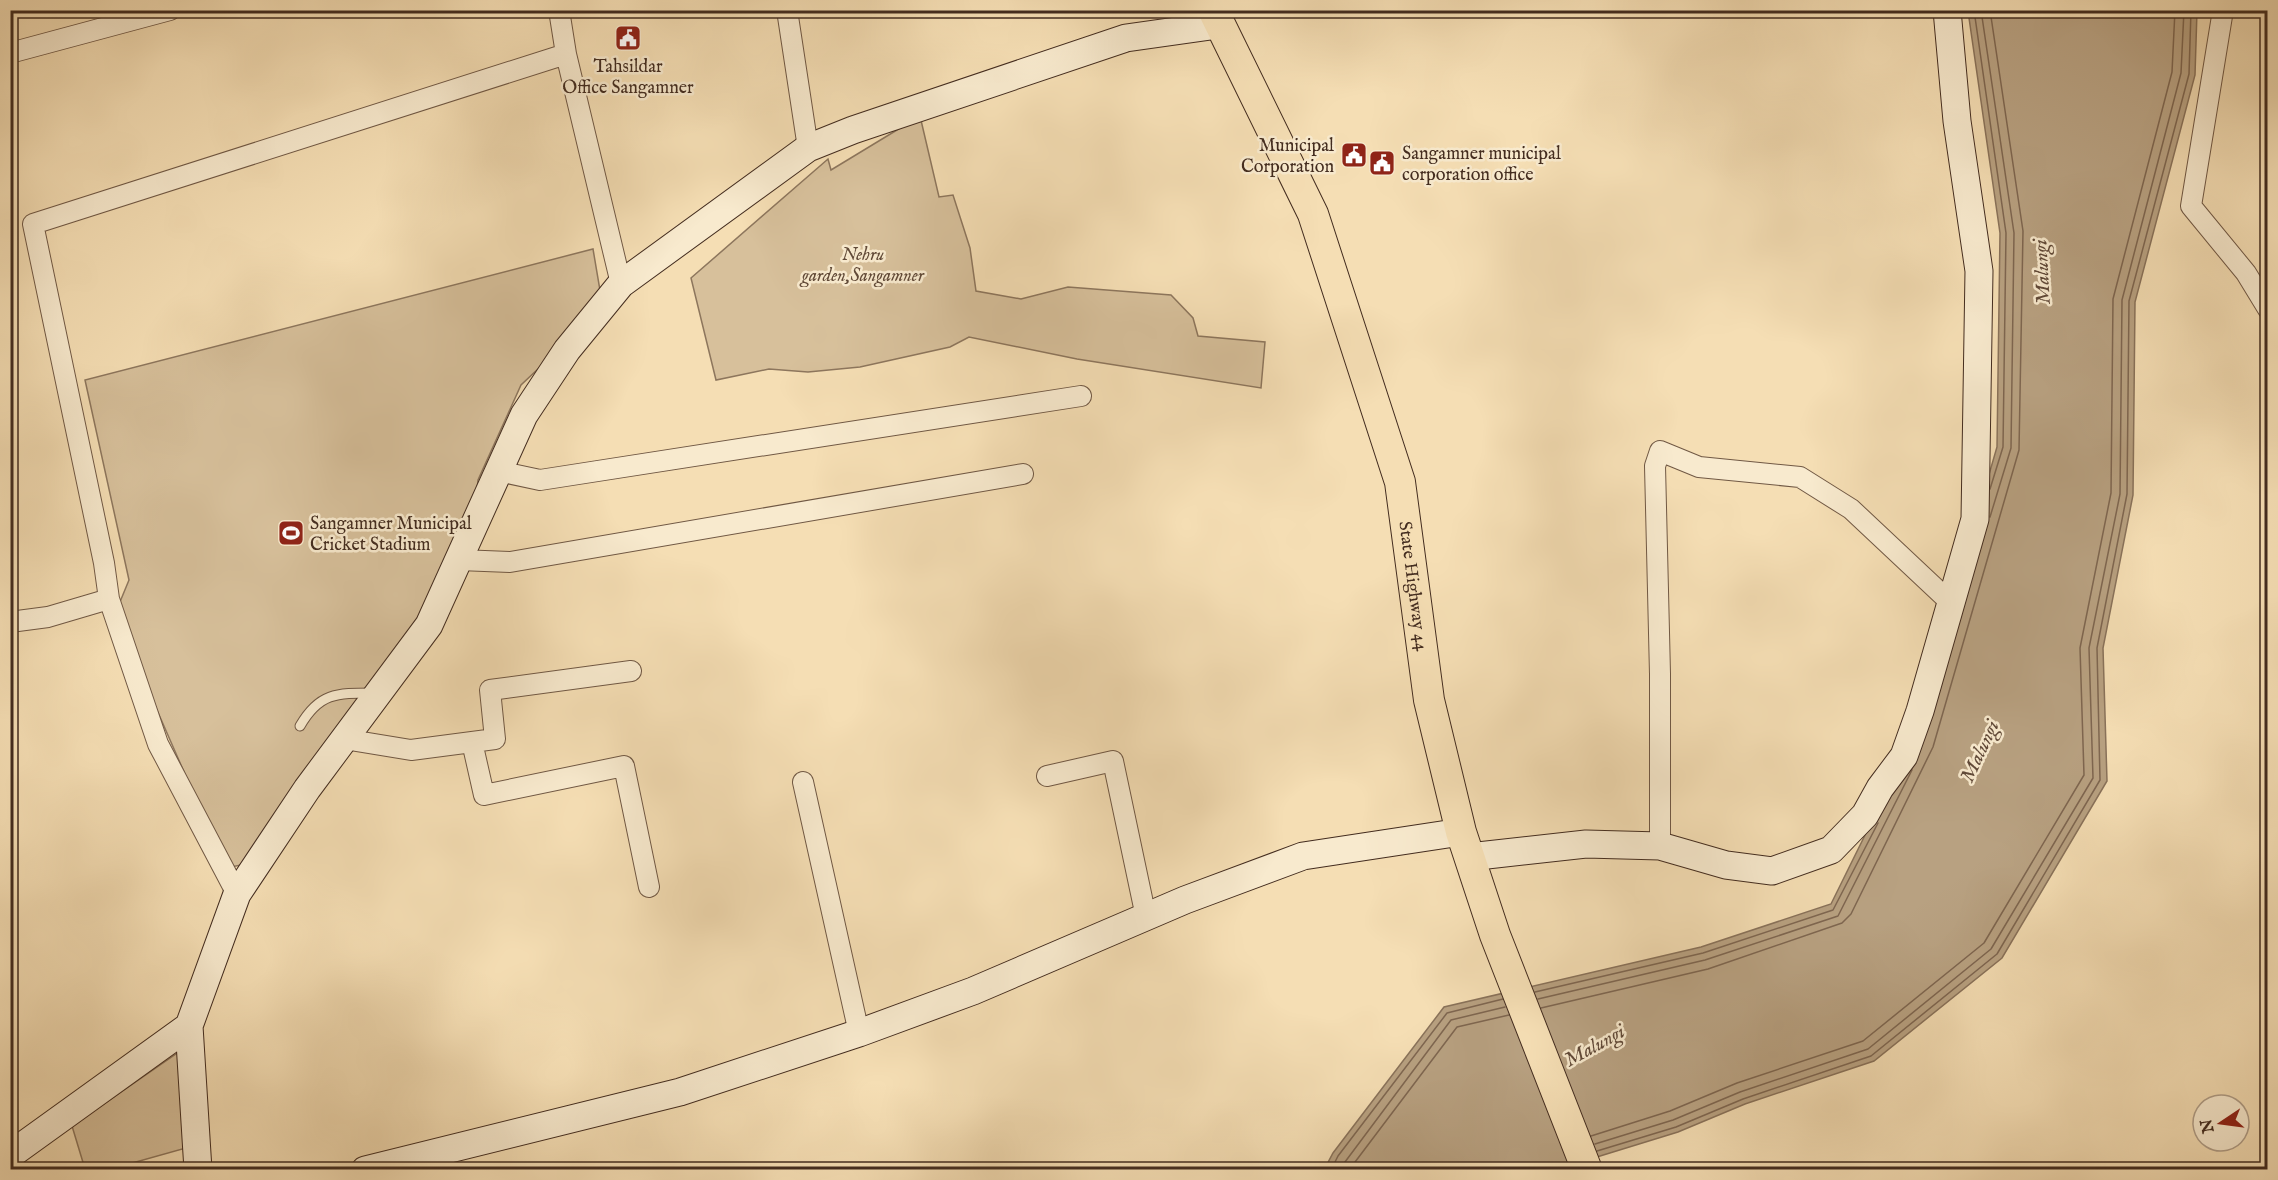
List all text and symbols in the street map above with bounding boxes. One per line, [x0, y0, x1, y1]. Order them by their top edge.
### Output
public building icon: Tahsildar Office Sangamner [613, 23, 643, 53]
place label: Tahsildar Office Sangamner [562, 56, 694, 100]
place label: Municipal Corporation [1241, 135, 1334, 179]
public building icon: Municipal Corporation [1339, 140, 1369, 170]
place label: Sangamner municipal corporation office [1402, 143, 1561, 187]
public building icon: Sangamner municipal corporation office [1367, 148, 1397, 178]
water label: Malungi [2028, 237, 2058, 305]
park label: Nehru garden,Sangamner [799, 244, 925, 288]
place label: Sangamner Municipal Cricket Stadium [310, 513, 472, 557]
sports icon: Sangamner Municipal Cricket Stadium [276, 518, 306, 548]
street label: State Highway 44 [1392, 520, 1432, 653]
water label: Malungi [1955, 716, 2007, 787]
water label: Malungi [1560, 1019, 1631, 1074]
north arrow [2191, 1093, 2251, 1153]
text: N [2197, 1117, 2220, 1136]

